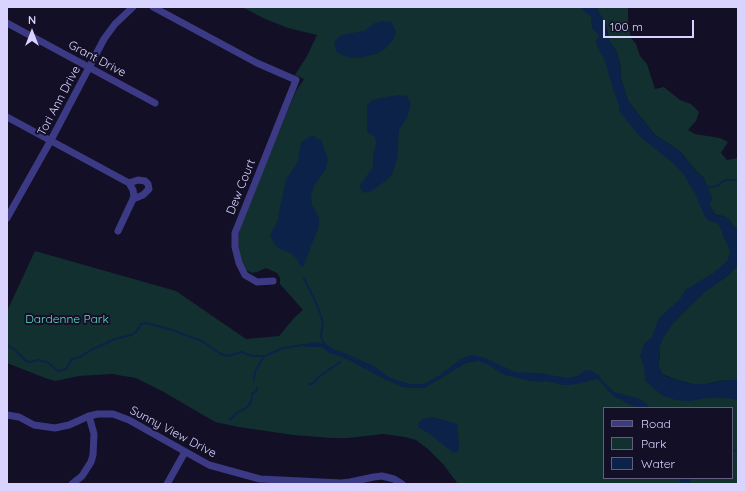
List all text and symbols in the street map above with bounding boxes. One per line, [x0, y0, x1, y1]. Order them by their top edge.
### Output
north arrow [12, 12, 52, 52]
scale bar [605, 12, 696, 38]
text: N [28, 13, 36, 27]
text: 100 m [610, 19, 643, 34]
street label: Grant Drive [66, 38, 128, 80]
street label: Tori Ann Drive [34, 63, 84, 139]
street label: Dew Court [223, 157, 259, 217]
park label: Dardenne Park [25, 312, 109, 326]
street label: Sunny View Drive [127, 403, 219, 461]
legend [603, 407, 733, 479]
text: Road [641, 416, 671, 431]
text: Park [641, 436, 666, 451]
text: Water [641, 456, 675, 471]

